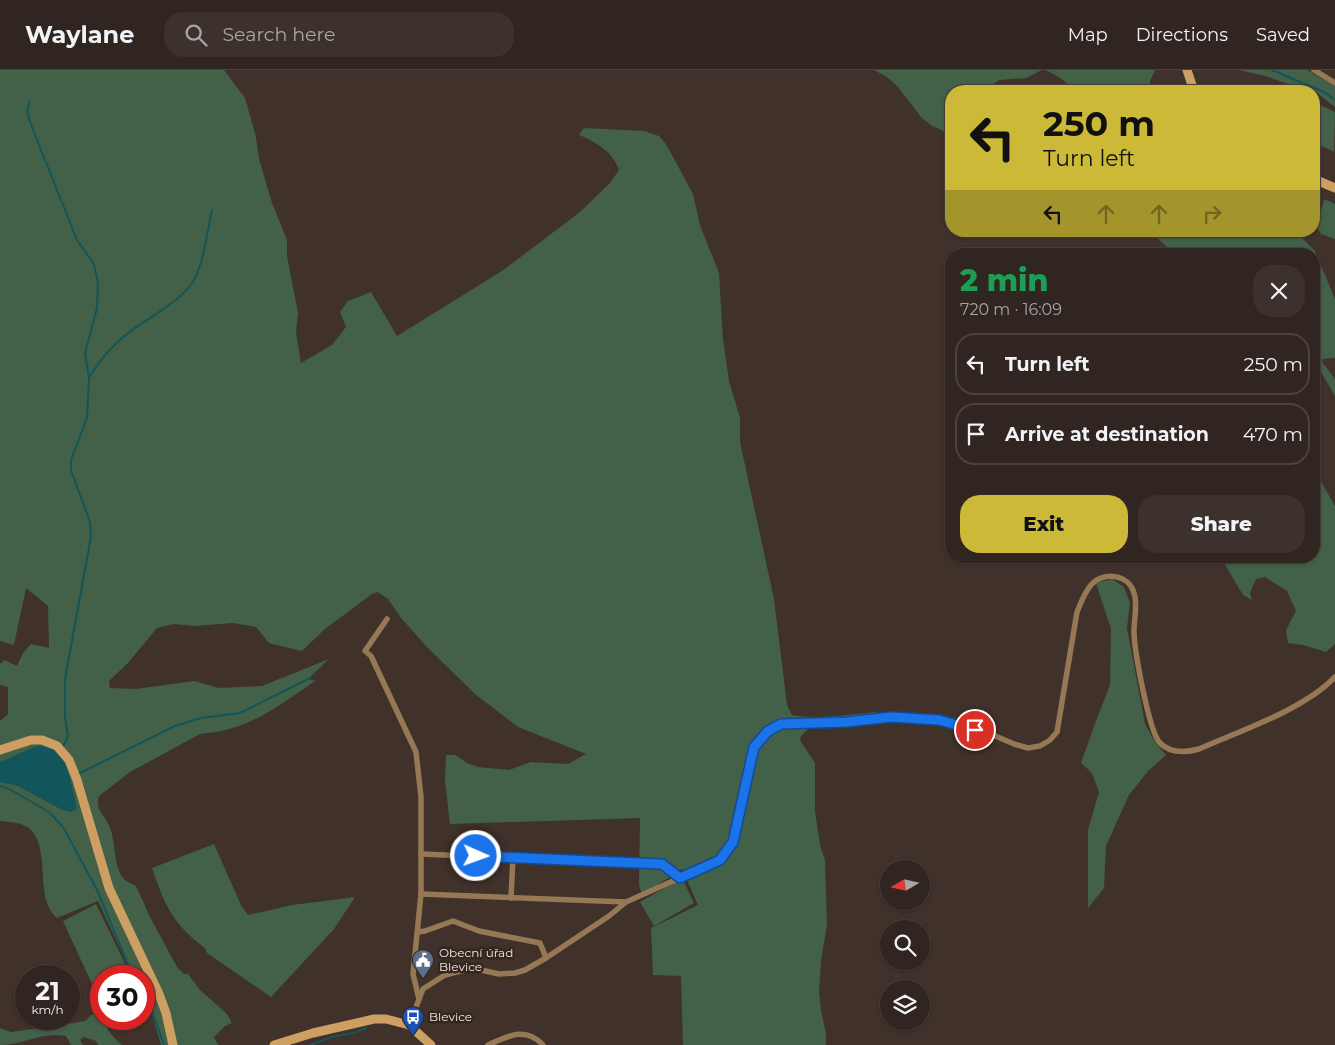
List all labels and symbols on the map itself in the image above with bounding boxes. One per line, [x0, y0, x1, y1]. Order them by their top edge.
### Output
pin [954, 709, 996, 751]
position arrow [449, 829, 501, 881]
north arrow [880, 860, 930, 910]
place label: Obecní úřad Blevice [439, 945, 513, 974]
public building icon: Obecní úřad Blevice [411, 948, 435, 979]
speed limit sign: 30 [90, 965, 155, 1030]
bus stop icon: Blevice [401, 1005, 425, 1036]
place label: Blevice [429, 1009, 472, 1024]

